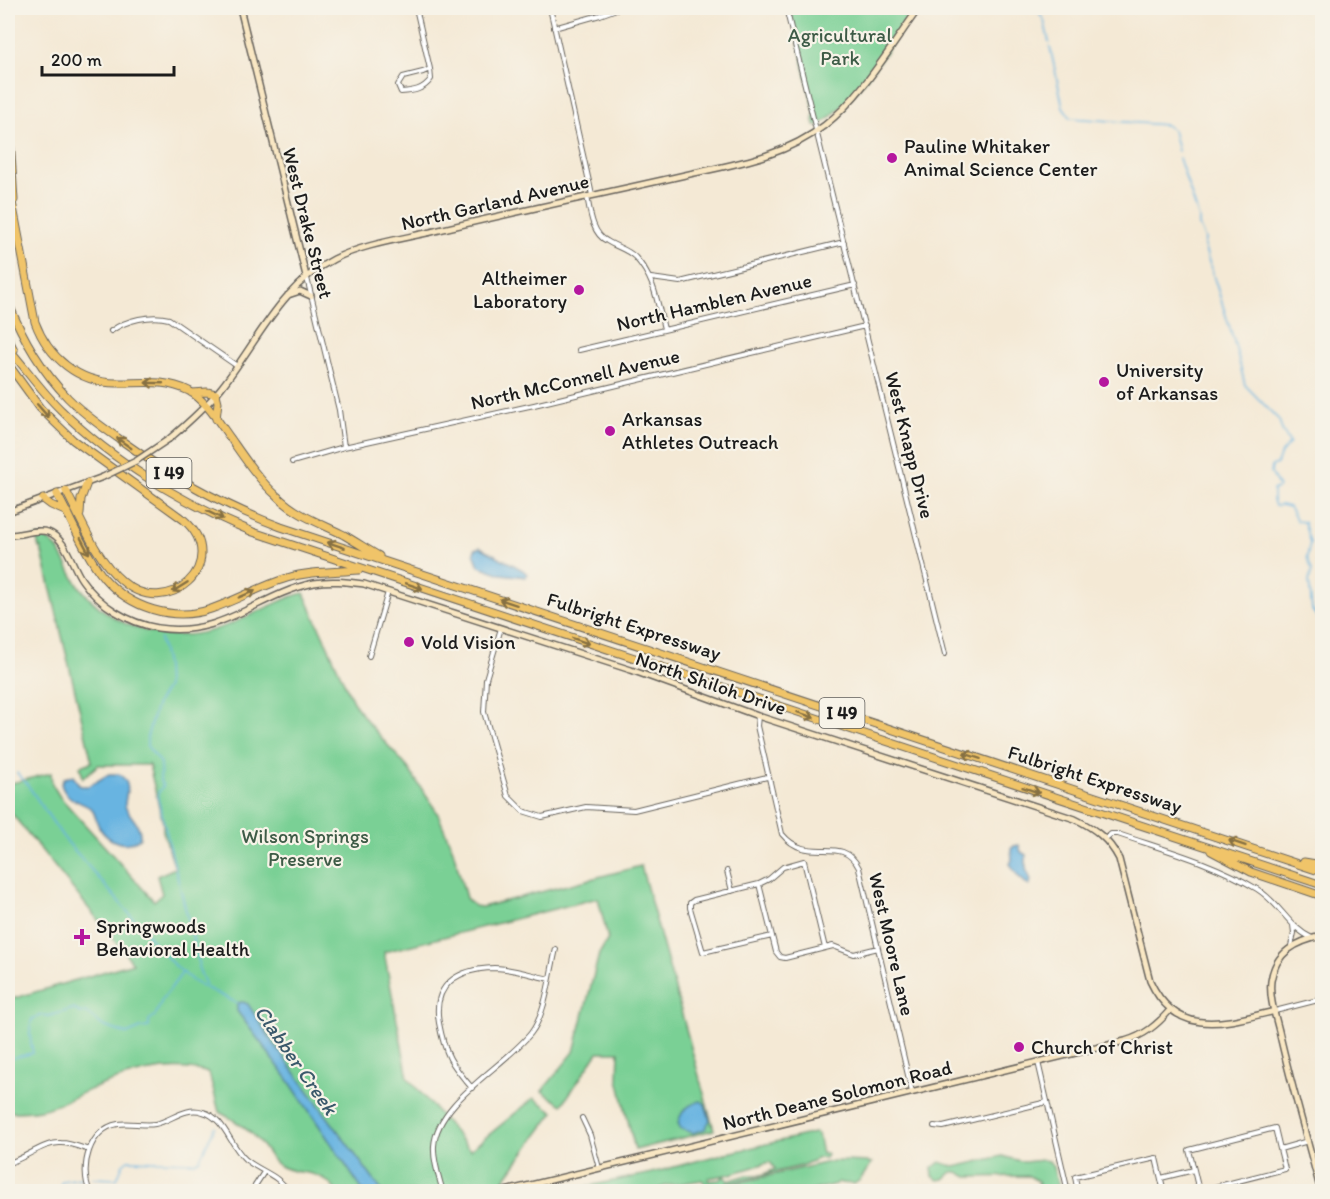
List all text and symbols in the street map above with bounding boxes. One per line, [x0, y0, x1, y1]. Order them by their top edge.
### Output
park label: Agricultural Park [788, 23, 892, 70]
scale bar [42, 39, 174, 77]
text: 200 m [51, 49, 102, 71]
place label: Pauline Whitaker Animal Science Center [904, 134, 1097, 181]
street label: West Drake Street [278, 145, 338, 301]
marker: Pauline Whitaker Animal Science Center [885, 151, 899, 165]
street label: North Garland Avenue [399, 169, 591, 235]
place label: Altheimer Laboratory [473, 266, 568, 313]
street label: North Hamblen Avenue [614, 268, 814, 336]
marker: Altheimer Laboratory [572, 283, 586, 297]
street label: North McConnell Avenue [468, 343, 682, 415]
place label: University of Arkansas [1116, 358, 1218, 405]
street label: West Knapp Drive [880, 369, 940, 521]
marker: University of Arkansas [1097, 375, 1111, 389]
one-way arrow [145, 377, 165, 388]
one-way arrow [36, 403, 50, 418]
place label: Arkansas Athletes Outreach [622, 407, 779, 454]
marker: Arkansas Athletes Outreach [603, 424, 617, 438]
one-way arrow [116, 437, 133, 449]
road number: I 49 [146, 458, 192, 488]
one-way arrow [206, 510, 224, 522]
one-way arrow [79, 537, 91, 554]
one-way arrow [327, 539, 346, 550]
one-way arrow [172, 582, 189, 594]
one-way arrow [404, 582, 423, 593]
street label: Fulbright Expressway [544, 587, 725, 666]
one-way arrow [237, 588, 256, 599]
one-way arrow [499, 596, 518, 607]
place label: Vold Vision [421, 630, 516, 654]
marker: Vold Vision [402, 635, 416, 649]
one-way arrow [571, 637, 590, 648]
street label: North Shiloh Drive [633, 646, 789, 720]
road number: I 49 [820, 698, 864, 728]
one-way arrow [796, 711, 815, 722]
street label: Fulbright Expressway [1005, 740, 1186, 819]
one-way arrow [963, 750, 982, 761]
one-way arrow [1021, 785, 1040, 796]
park label: Wilson Springs Preserve [241, 824, 369, 871]
one-way arrow [1228, 837, 1247, 848]
street label: West Moore Lane [864, 870, 920, 1018]
place label: Springwoods Behavioral Health [96, 914, 250, 961]
marker: Springwoods Behavioral Health [73, 928, 91, 946]
water label: Clabber Creek [250, 1000, 344, 1120]
place label: Church of Christ [1031, 1035, 1173, 1059]
marker: Church of Christ [1012, 1040, 1026, 1054]
street label: North Deane Solomon Road [720, 1055, 954, 1135]

